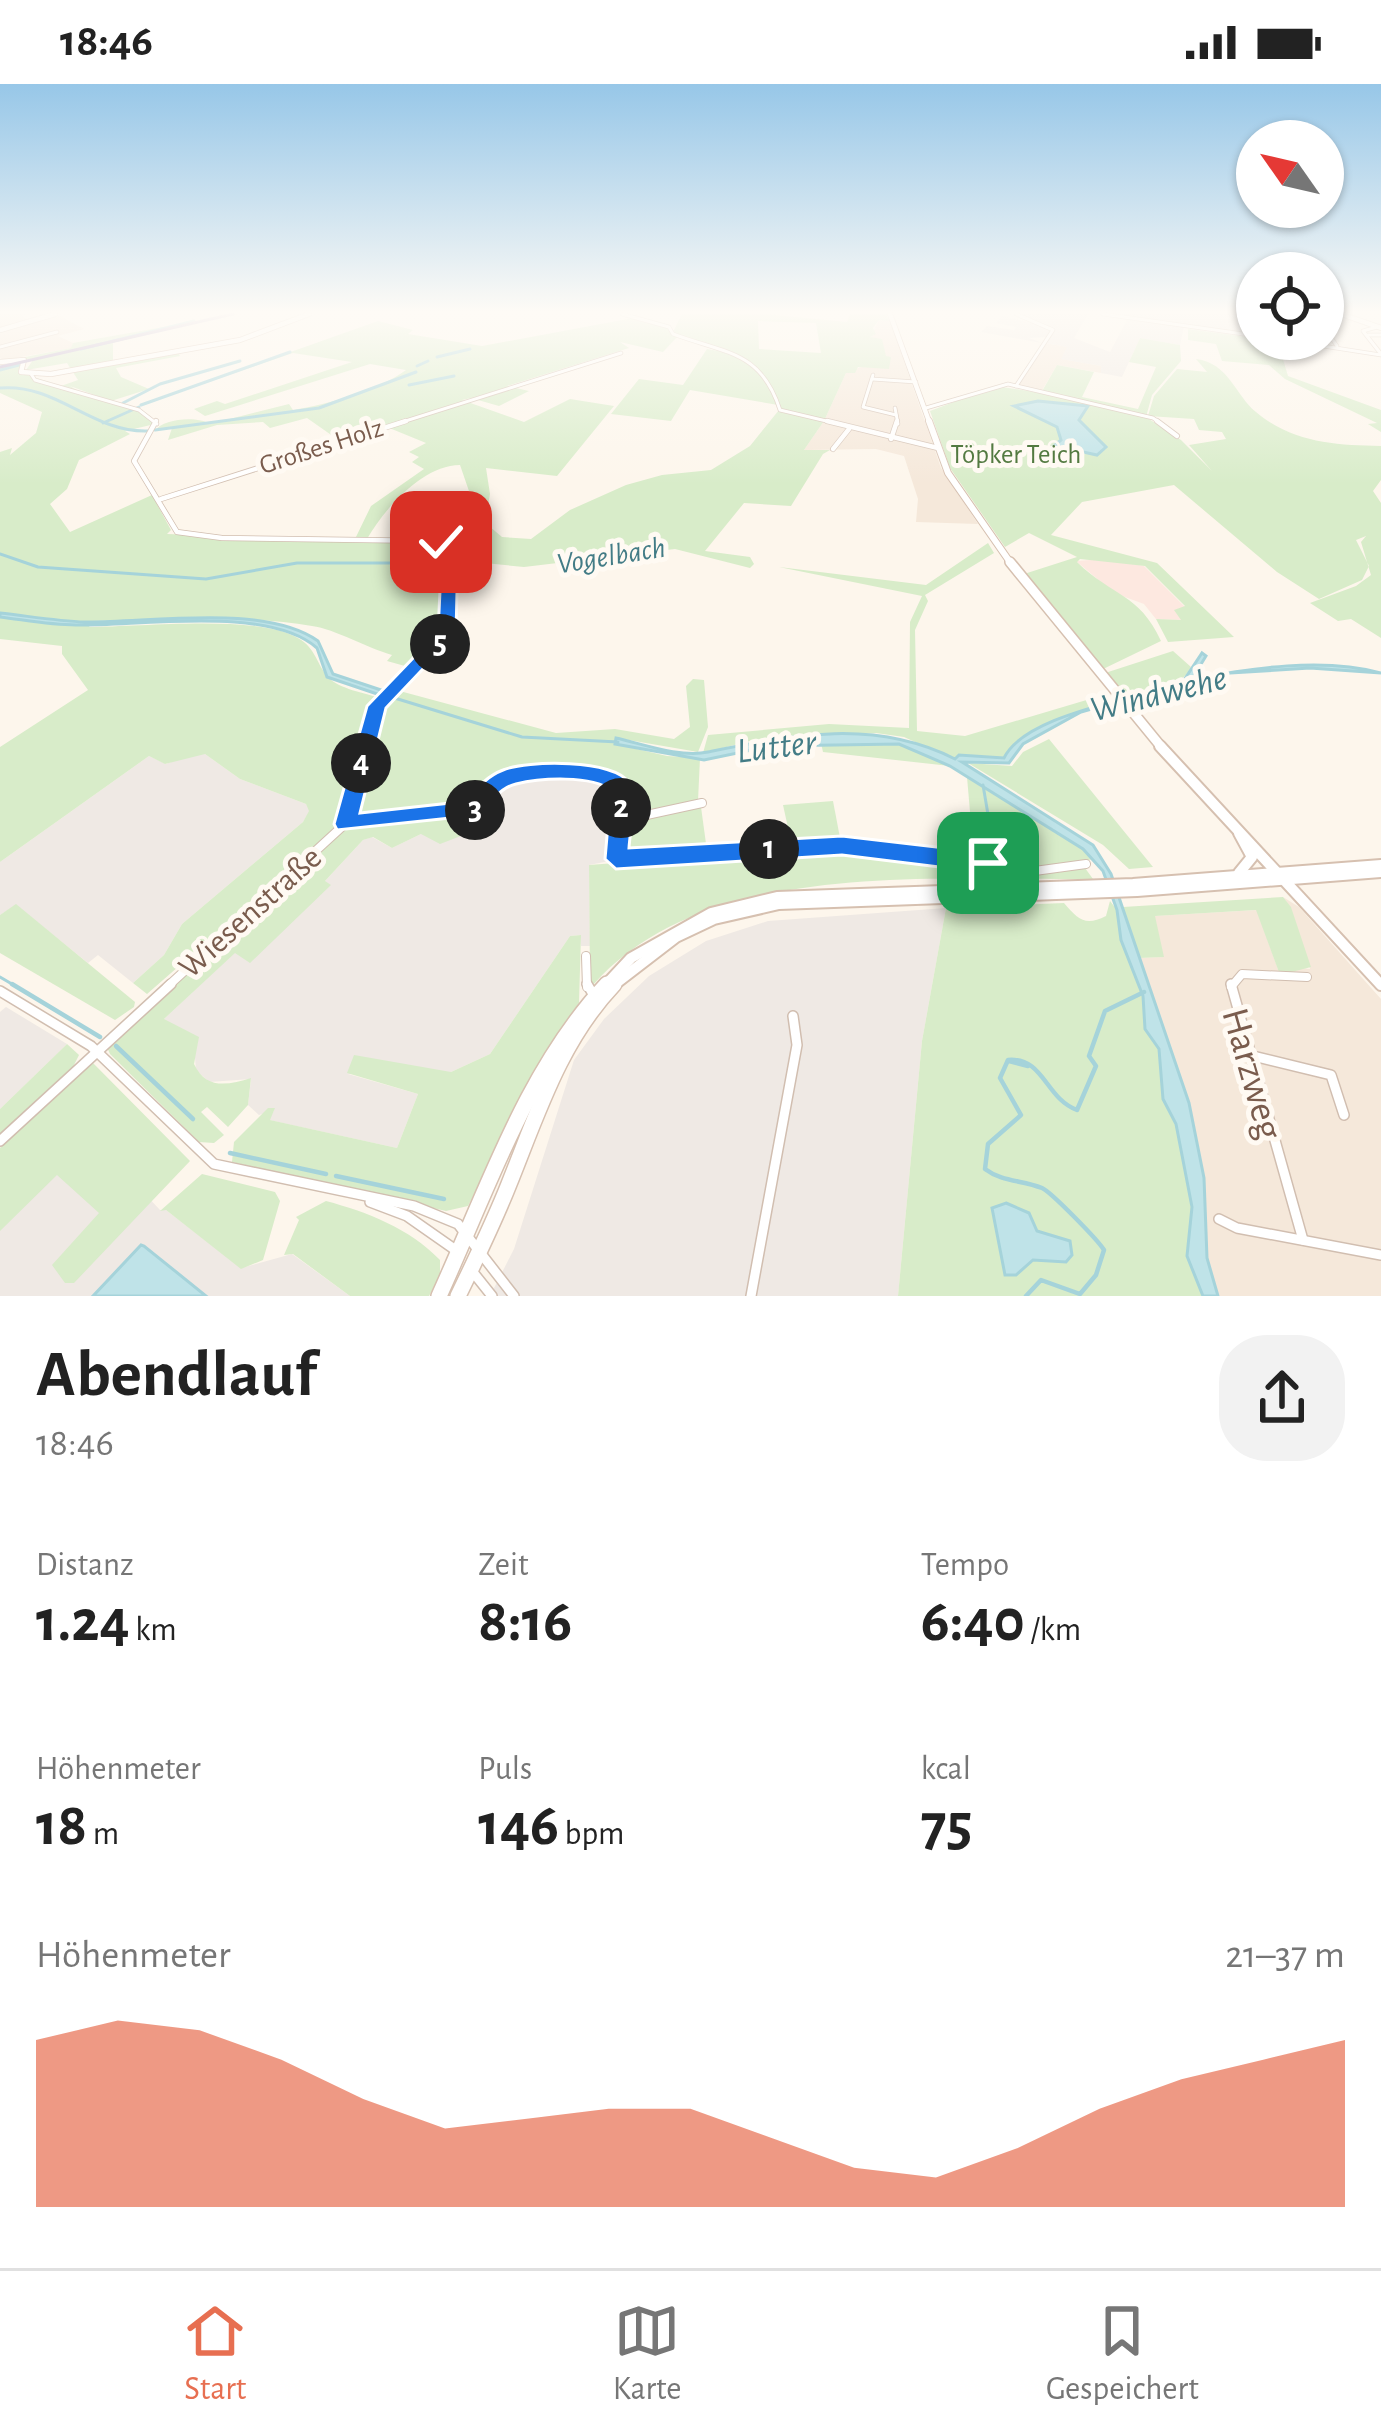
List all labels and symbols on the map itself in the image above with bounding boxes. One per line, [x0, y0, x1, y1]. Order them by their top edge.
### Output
north arrow [1236, 120, 1344, 228]
street label: Großes Holz [256, 414, 386, 479]
park label: Töpker Teich [951, 441, 1081, 468]
pin [390, 491, 492, 593]
water label: Vogelbach [555, 533, 667, 579]
pin: 5 [410, 614, 470, 674]
water label: Windwehe [1087, 660, 1230, 728]
water label: Lutter [734, 724, 819, 770]
pin: 4 [331, 733, 391, 793]
pin: 2 [591, 778, 651, 838]
pin: 3 [445, 780, 505, 840]
pin [937, 812, 1039, 914]
pin: 1 [739, 819, 799, 879]
street label: Wiesenstraße [173, 841, 328, 985]
street label: Harzweg [1214, 1004, 1289, 1144]

